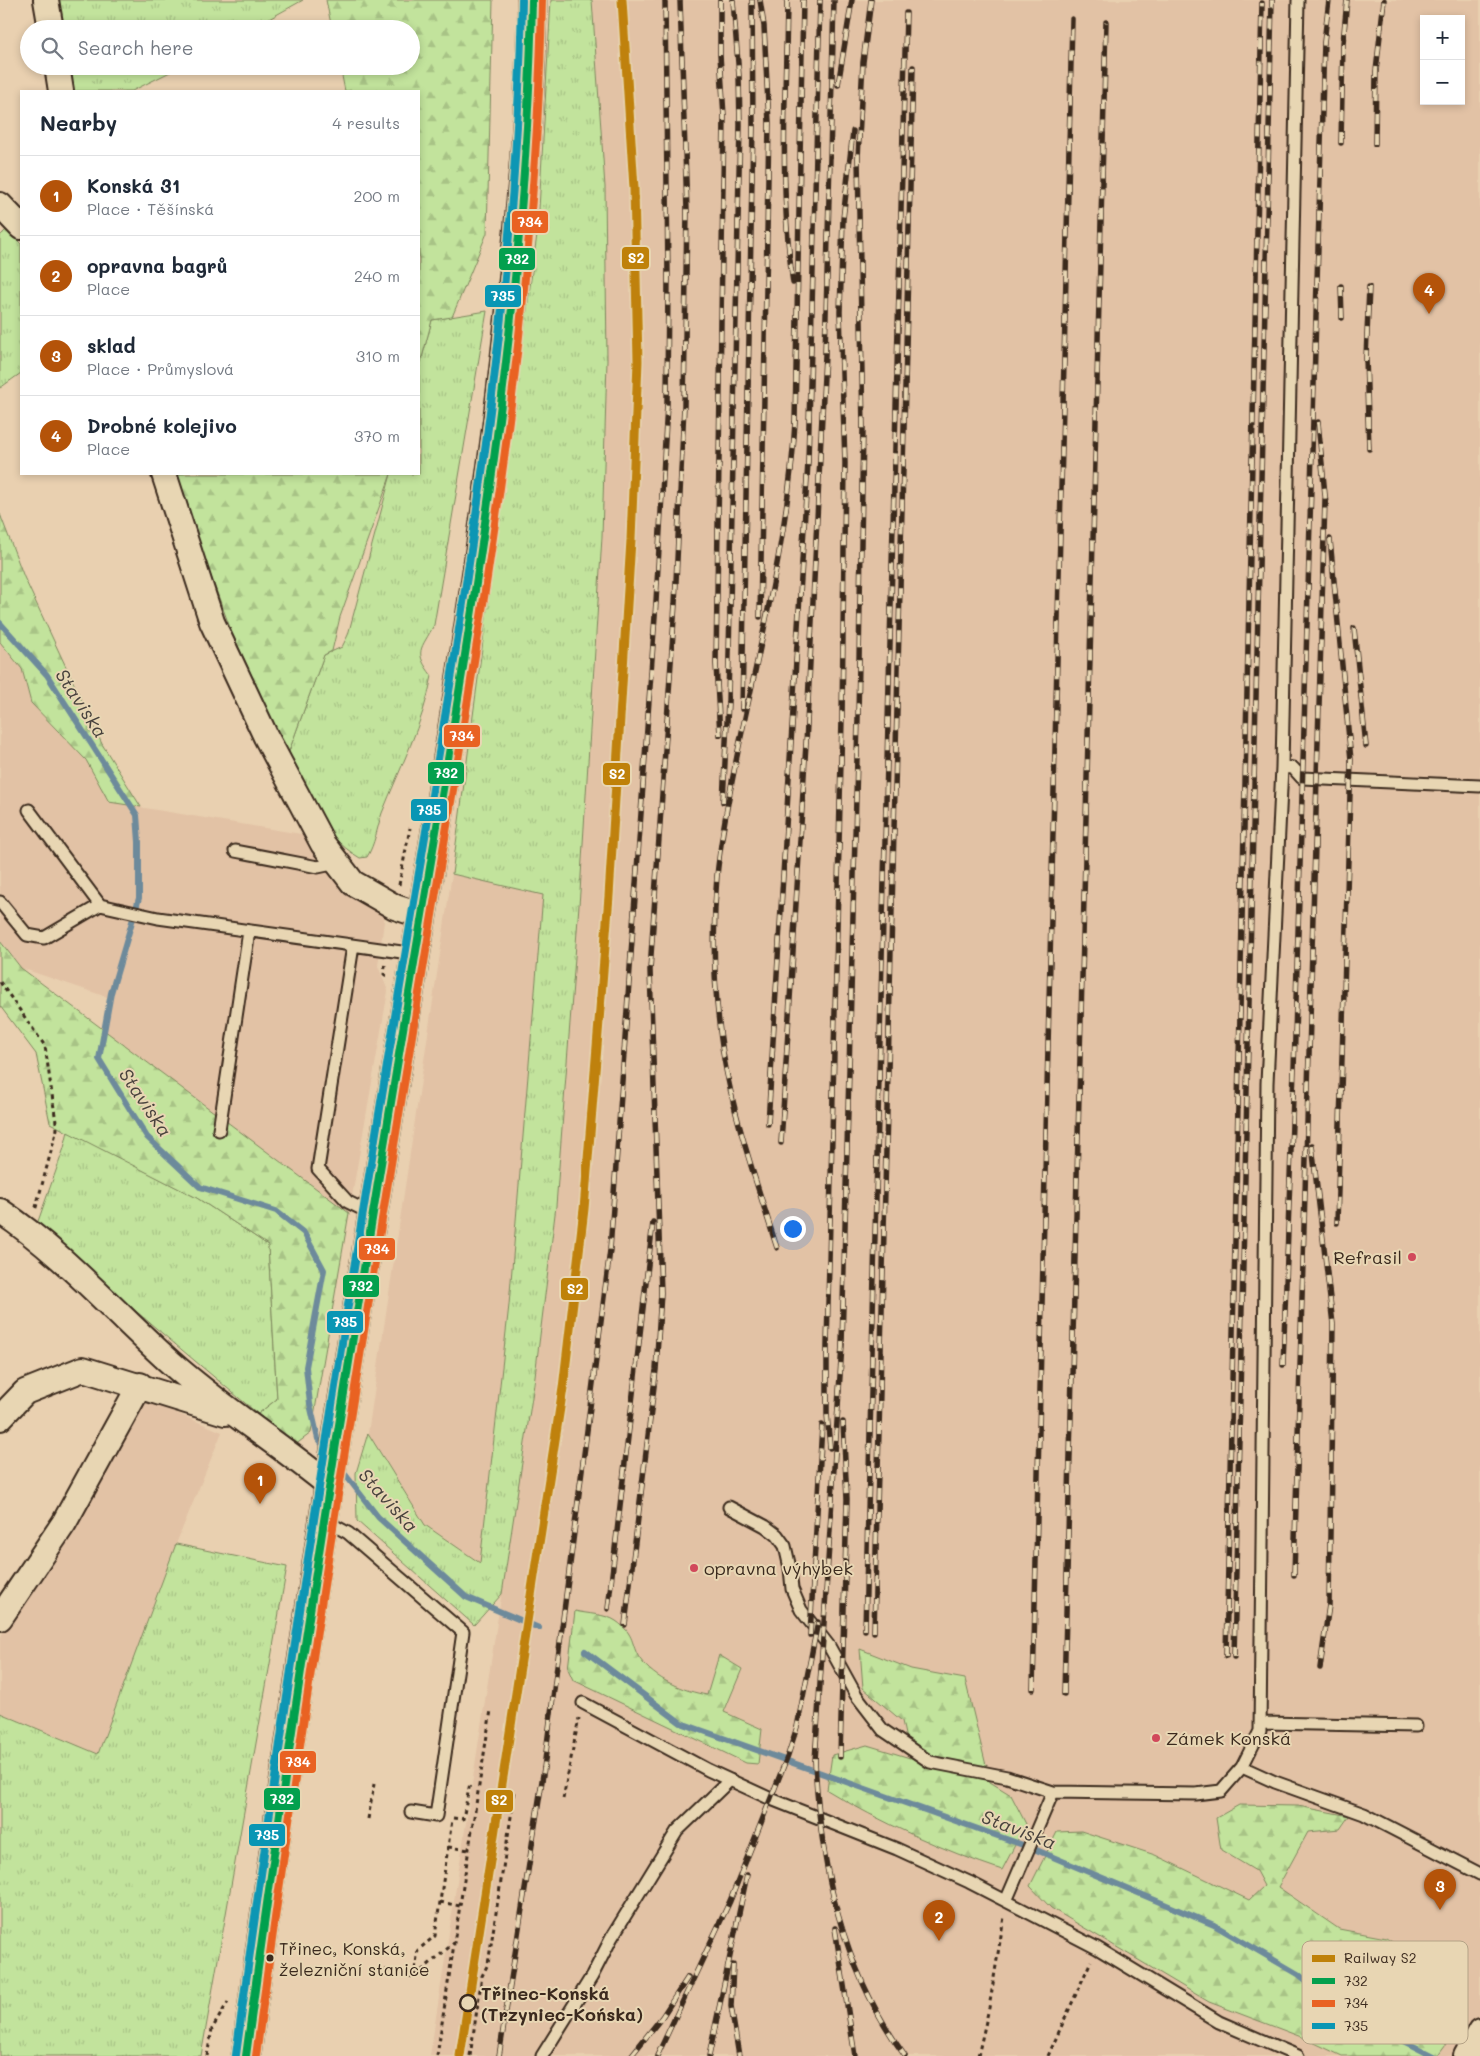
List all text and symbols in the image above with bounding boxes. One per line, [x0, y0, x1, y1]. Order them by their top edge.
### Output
map controls [1420, 15, 1465, 105]
button: + [1420, 15, 1465, 60]
search box [20, 20, 420, 75]
icon: search [38, 34, 66, 62]
text: Search here [78, 35, 194, 60]
button: − [1420, 60, 1465, 105]
text: Nearby [40, 109, 117, 136]
text: 4 results [332, 112, 400, 133]
text: Konská 31 [87, 173, 180, 198]
text: 1 [52, 185, 60, 206]
text: 200 m [353, 185, 400, 206]
text: Place · Těšínská [87, 198, 214, 219]
line badge: 734 [511, 210, 549, 234]
text: 734 [517, 212, 543, 231]
line badge: S2 [621, 246, 650, 270]
line badge: 732 [498, 247, 536, 271]
text: S2 [628, 248, 644, 267]
text: 732 [505, 249, 529, 268]
text: opravna bagrů [87, 253, 228, 278]
text: 2 [52, 265, 60, 286]
text: 240 m [354, 265, 400, 286]
pin: 4 [1413, 273, 1445, 314]
text: Place [87, 278, 130, 299]
line badge: 735 [484, 284, 522, 308]
text: 735 [491, 286, 515, 305]
text: sklad [87, 333, 136, 358]
text: 3 [51, 345, 61, 366]
text: 310 m [356, 345, 400, 366]
text: Place · Průmyslová [87, 358, 234, 379]
text: Drobné kolejivo [87, 413, 237, 438]
text: 4 [51, 425, 61, 446]
text: 370 m [354, 425, 400, 446]
text: Place [87, 438, 130, 459]
water label: Staviska [50, 664, 114, 742]
line badge: 734 [443, 724, 481, 748]
text: 734 [449, 726, 475, 745]
line badge: 732 [427, 761, 465, 785]
line badge: S2 [602, 762, 631, 786]
text: 732 [434, 763, 458, 782]
text: S2 [609, 764, 625, 783]
line badge: 735 [410, 798, 448, 822]
text: 735 [417, 800, 441, 819]
water label: Staviska [114, 1063, 178, 1141]
your location [780, 1216, 806, 1242]
line badge: 734 [358, 1237, 396, 1261]
text: 734 [364, 1239, 390, 1258]
place label: Refrasil [1333, 1245, 1402, 1269]
marker: Refrasil [1406, 1251, 1418, 1263]
line badge: 732 [342, 1274, 380, 1298]
text: 732 [349, 1276, 373, 1295]
line badge: S2 [560, 1277, 589, 1301]
text: S2 [567, 1279, 583, 1298]
line badge: 735 [326, 1310, 364, 1334]
text: 735 [333, 1312, 357, 1331]
pin: 1 [244, 1463, 276, 1504]
water label: Staviska [354, 1463, 424, 1537]
place label: opravna výhybek [704, 1556, 853, 1580]
marker: opravna výhybek [688, 1562, 700, 1574]
place label: Zámek Konská [1166, 1726, 1291, 1750]
marker: Zámek Konská [1150, 1732, 1162, 1744]
line badge: 734 [279, 1750, 317, 1774]
text: 734 [285, 1752, 311, 1771]
line badge: 732 [263, 1787, 301, 1811]
text: 732 [270, 1789, 294, 1808]
line badge: S2 [485, 1789, 514, 1813]
text: S2 [491, 1790, 507, 1809]
water label: Staviska [978, 1803, 1060, 1855]
line badge: 735 [248, 1823, 286, 1847]
text: 735 [255, 1825, 279, 1844]
pin: 3 [1424, 1869, 1456, 1910]
pin: 2 [923, 1900, 955, 1941]
place label: Třinec, Konská, železniční stanice [279, 1937, 430, 1980]
legend [1302, 1941, 1468, 2044]
text: Railway S2 [1344, 1948, 1417, 1967]
marker: Třinec, Konská, železniční stanice [265, 1953, 275, 1963]
text: 732 [1344, 1971, 1368, 1990]
place label: Třinec-Konská (Trzyniec-Końska) [481, 1981, 643, 2026]
text: 734 [1344, 1993, 1369, 2012]
marker: Třinec-Konská (Trzyniec-Końska) [459, 1994, 477, 2012]
text: 735 [1344, 2016, 1368, 2035]

